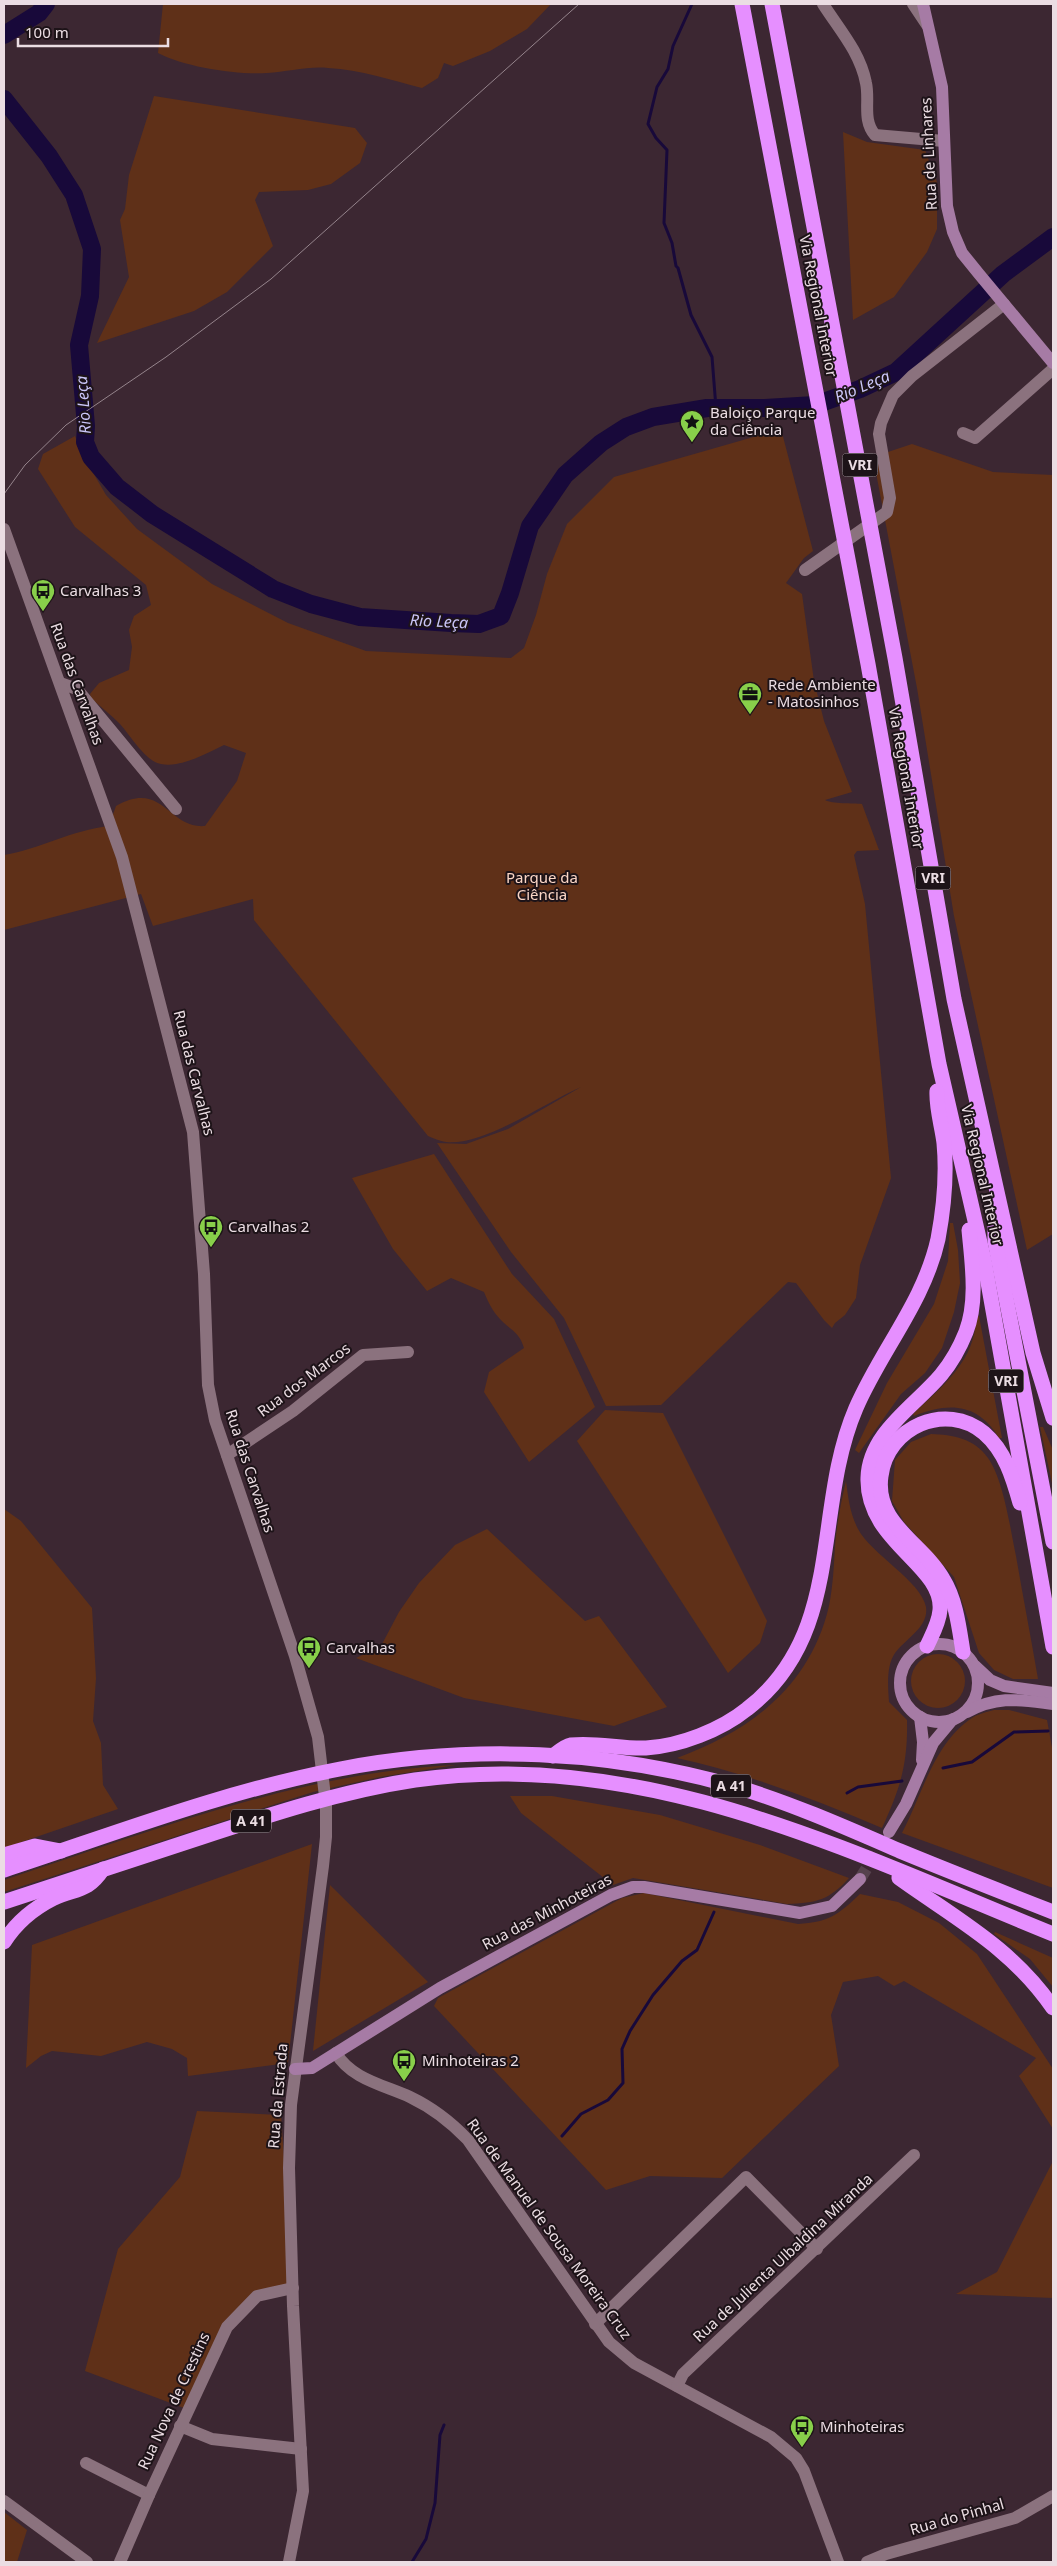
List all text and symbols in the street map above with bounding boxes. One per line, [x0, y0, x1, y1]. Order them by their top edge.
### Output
scale bar [18, 15, 168, 47]
text: 100 m [25, 22, 69, 42]
street label: Rua de Linhares [915, 97, 941, 211]
street label: Via Regional Interior [795, 233, 843, 378]
water label: Rio Leça [831, 364, 893, 408]
water label: Rio Leça [70, 375, 96, 435]
place label: Baloiço Parque da Ciência [710, 402, 816, 439]
place icon: Baloiço Parque da Ciência [679, 409, 705, 443]
road number: VRI [842, 454, 878, 476]
bus stop icon: Carvalhas 3 [30, 578, 56, 612]
place label: Carvalhas 3 [60, 580, 141, 600]
water label: Rio Leça [409, 608, 469, 634]
street label: Rua das Carvalhas [47, 620, 109, 747]
place label: Rede Ambiente - Matosinhos [768, 674, 876, 711]
office icon: Rede Ambiente - Matosinhos [737, 681, 763, 715]
street label: Via Regional Interior [885, 705, 929, 851]
road number: VRI [916, 866, 950, 890]
park label: Parque da Ciência [506, 867, 578, 904]
street label: Rua das Carvalhas [170, 1008, 220, 1138]
street label: Via Regional Interior [957, 1102, 1009, 1247]
bus stop icon: Carvalhas 2 [198, 1214, 224, 1248]
place label: Carvalhas 2 [228, 1216, 309, 1236]
street label: Rua dos Marcos [253, 1338, 354, 1421]
road number: VRI [988, 1370, 1024, 1392]
street label: Rua das Carvalhas [222, 1406, 280, 1535]
bus stop icon: Carvalhas [296, 1635, 322, 1669]
place label: Carvalhas [326, 1637, 395, 1657]
road number: A 41 [711, 1774, 751, 1798]
road number: A 41 [231, 1810, 271, 1832]
street label: Rua das Minhoteiras [478, 1868, 615, 1954]
street label: Rua da Estrada [262, 2043, 292, 2149]
bus stop icon: Minhoteiras 2 [391, 2048, 417, 2082]
place label: Minhoteiras 2 [422, 2050, 519, 2070]
street label: Rua de Manuel de Sousa Moreira Cruz [463, 2114, 637, 2343]
street label: Rua de Julienta Ulbaldina Miranda [688, 2169, 876, 2346]
street label: Rua Nova de Crestins [132, 2329, 214, 2472]
bus stop icon: Minhoteiras [789, 2414, 815, 2448]
place label: Minhoteiras [820, 2416, 904, 2436]
street label: Rua do Pinhal [907, 2493, 1006, 2539]

